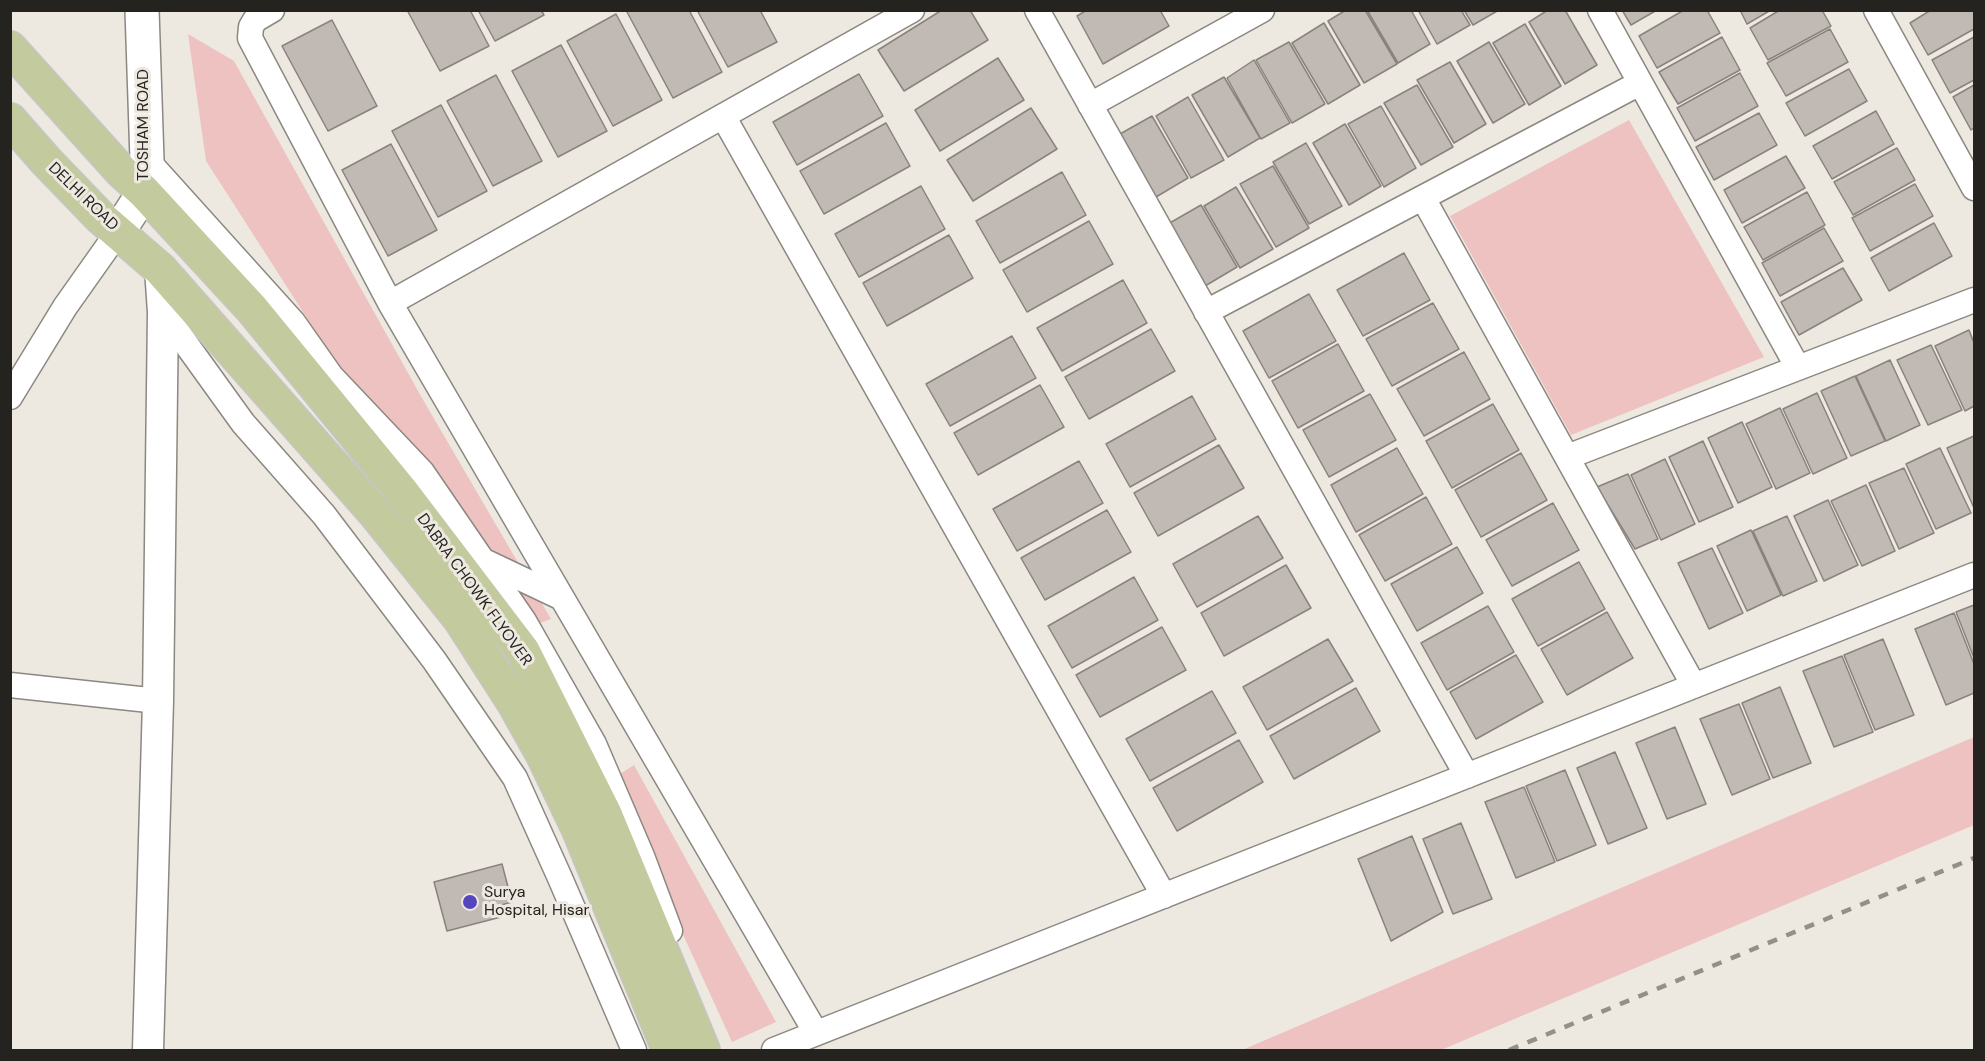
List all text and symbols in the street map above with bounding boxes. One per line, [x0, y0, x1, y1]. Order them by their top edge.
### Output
street label: TOSHAM ROAD [134, 69, 154, 181]
street label: DELHI ROAD [44, 159, 122, 235]
street label: DABRA CHOWK FLYOVER [412, 510, 536, 670]
place label: Surya Hospital, Hisar [484, 883, 589, 921]
marker: Surya Hospital, Hisar [461, 893, 479, 911]

